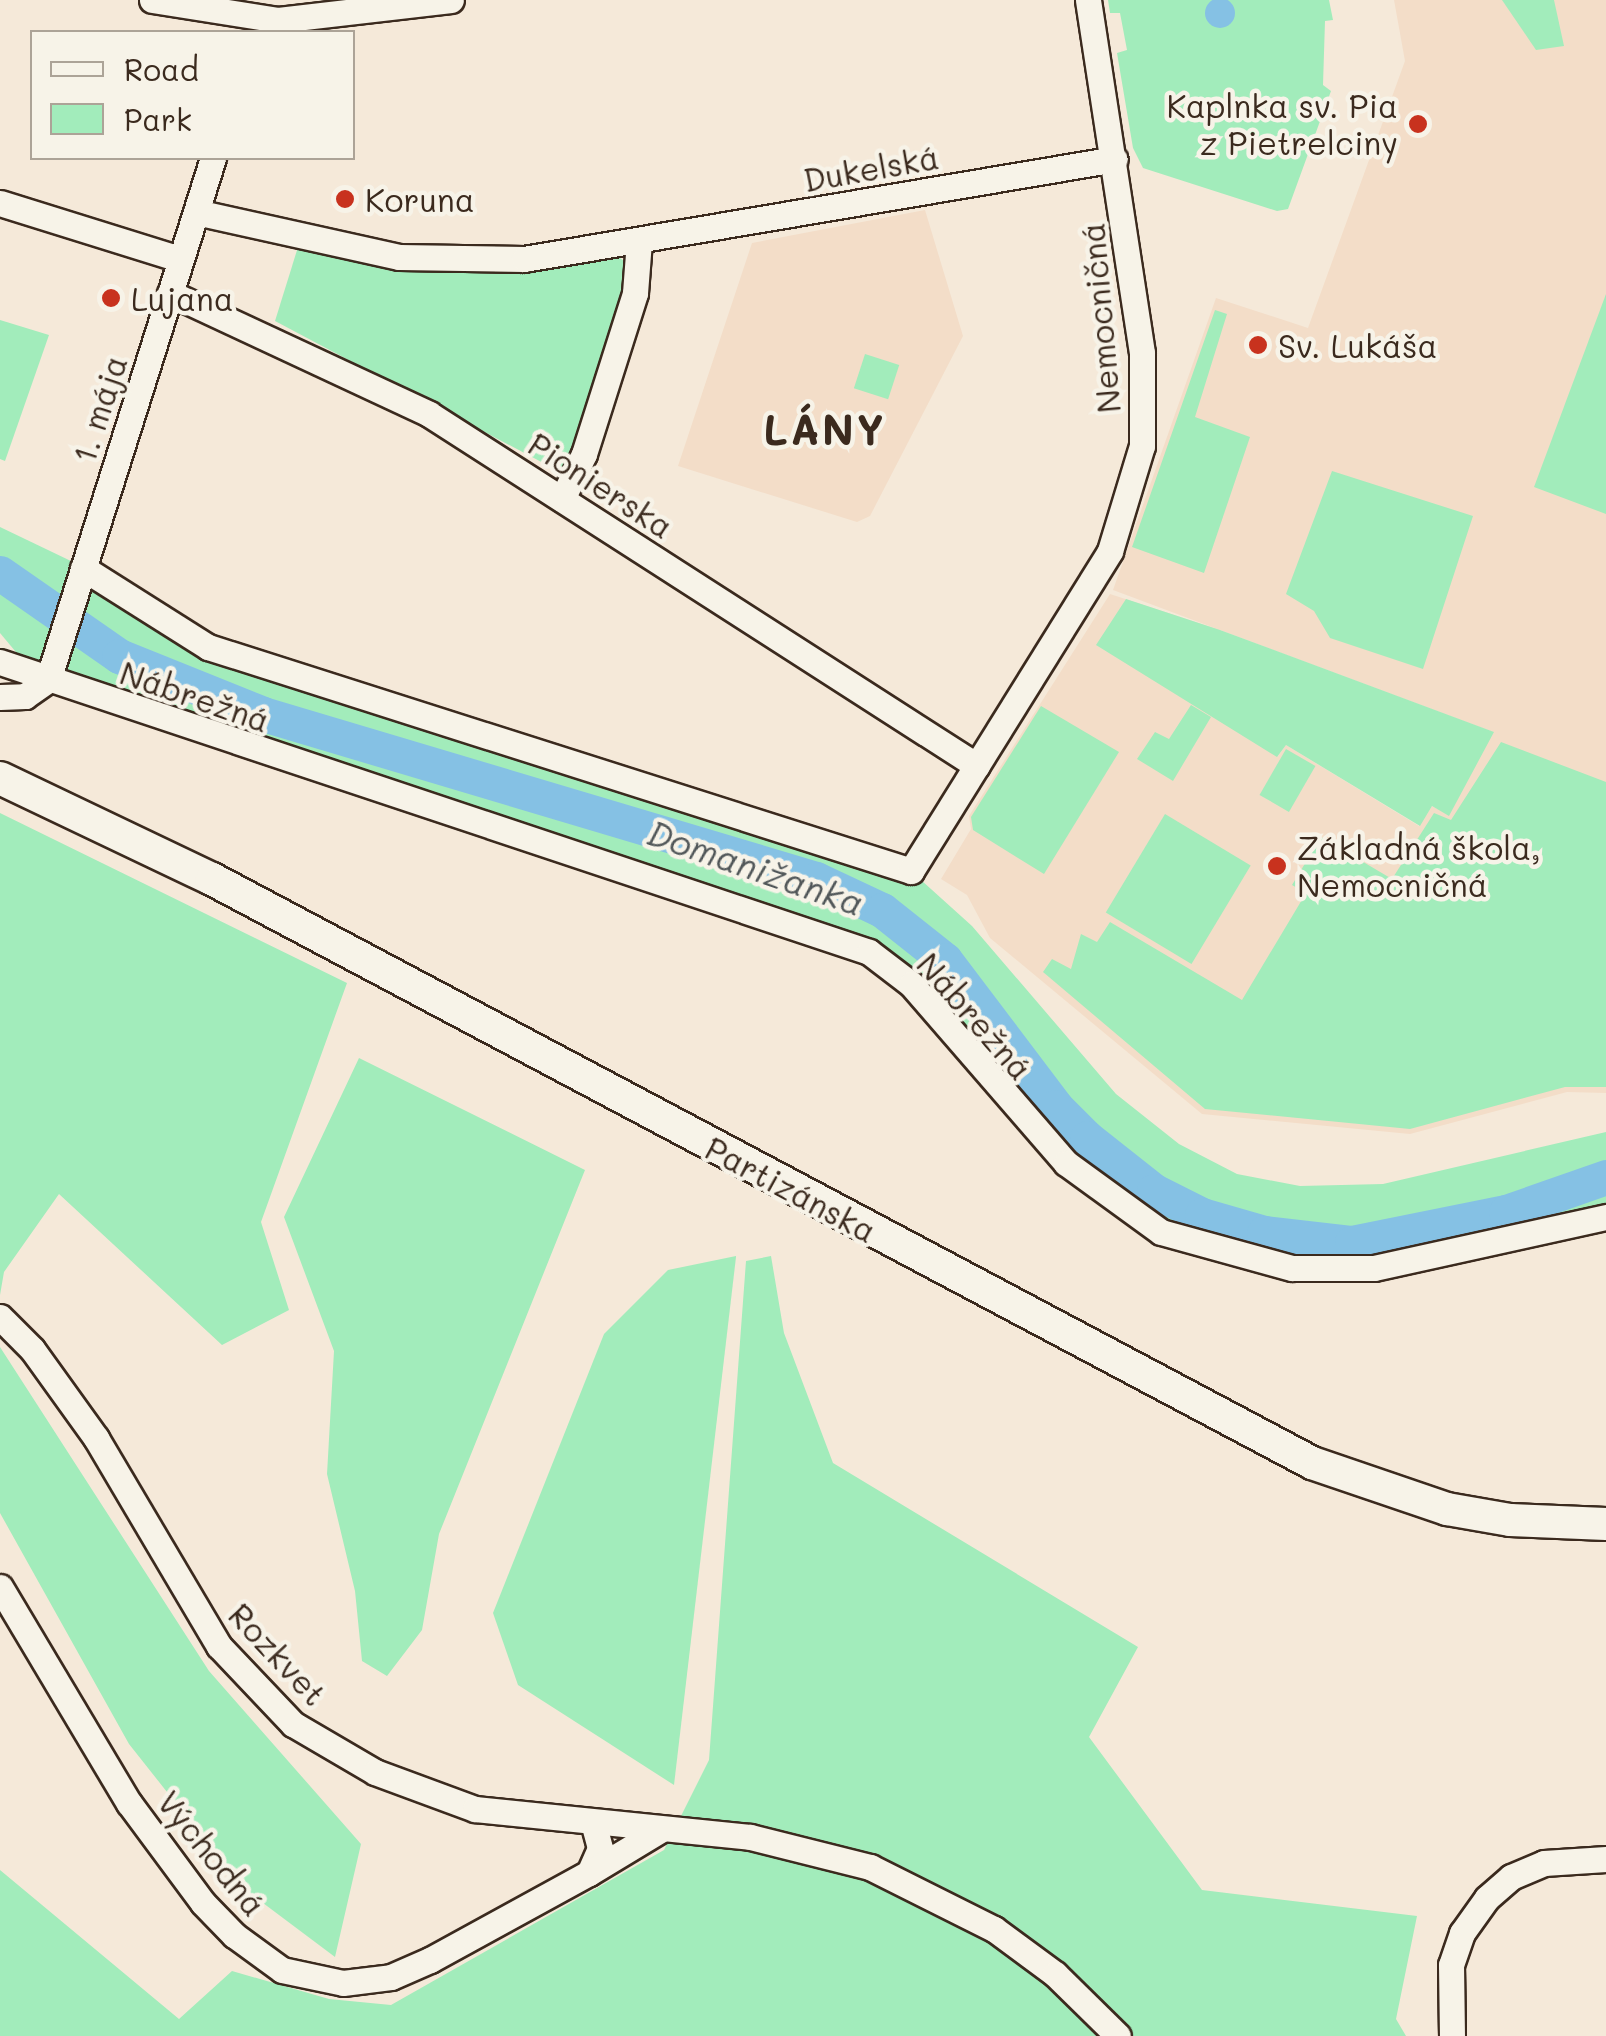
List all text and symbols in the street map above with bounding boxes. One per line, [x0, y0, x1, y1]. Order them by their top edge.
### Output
legend [30, 30, 355, 160]
text: Road [124, 49, 199, 89]
place label: Kaplnka sv. Pia z Pietrelciny [1166, 87, 1398, 162]
text: Park [124, 99, 192, 139]
marker: Kaplnka sv. Pia z Pietrelciny [1407, 113, 1429, 135]
street label: Dukelská [800, 137, 942, 199]
place label: Koruna [365, 180, 475, 218]
marker: Koruna [334, 188, 356, 210]
street label: Nemocničná [1073, 221, 1127, 415]
place label: Lujana [131, 279, 234, 317]
marker: Lujana [100, 287, 122, 309]
place label: Sv. Lukáša [1278, 326, 1437, 364]
marker: Sv. Lukáša [1247, 334, 1269, 356]
street label: 1. mája [64, 351, 134, 467]
district label: LÁNY [763, 404, 887, 454]
street label: Pionierska [522, 424, 680, 546]
street label: Nábrežná [115, 653, 275, 739]
water label: Domanižanka [642, 810, 870, 924]
place label: Základná škola, Nemocničná [1297, 829, 1541, 904]
marker: Základná škola, Nemocničná [1266, 855, 1288, 877]
street label: Nábrežná [910, 945, 1040, 1087]
street label: Partizánska [699, 1128, 883, 1250]
street label: Rozkvet [221, 1595, 335, 1713]
street label: Východná [150, 1783, 274, 1923]

